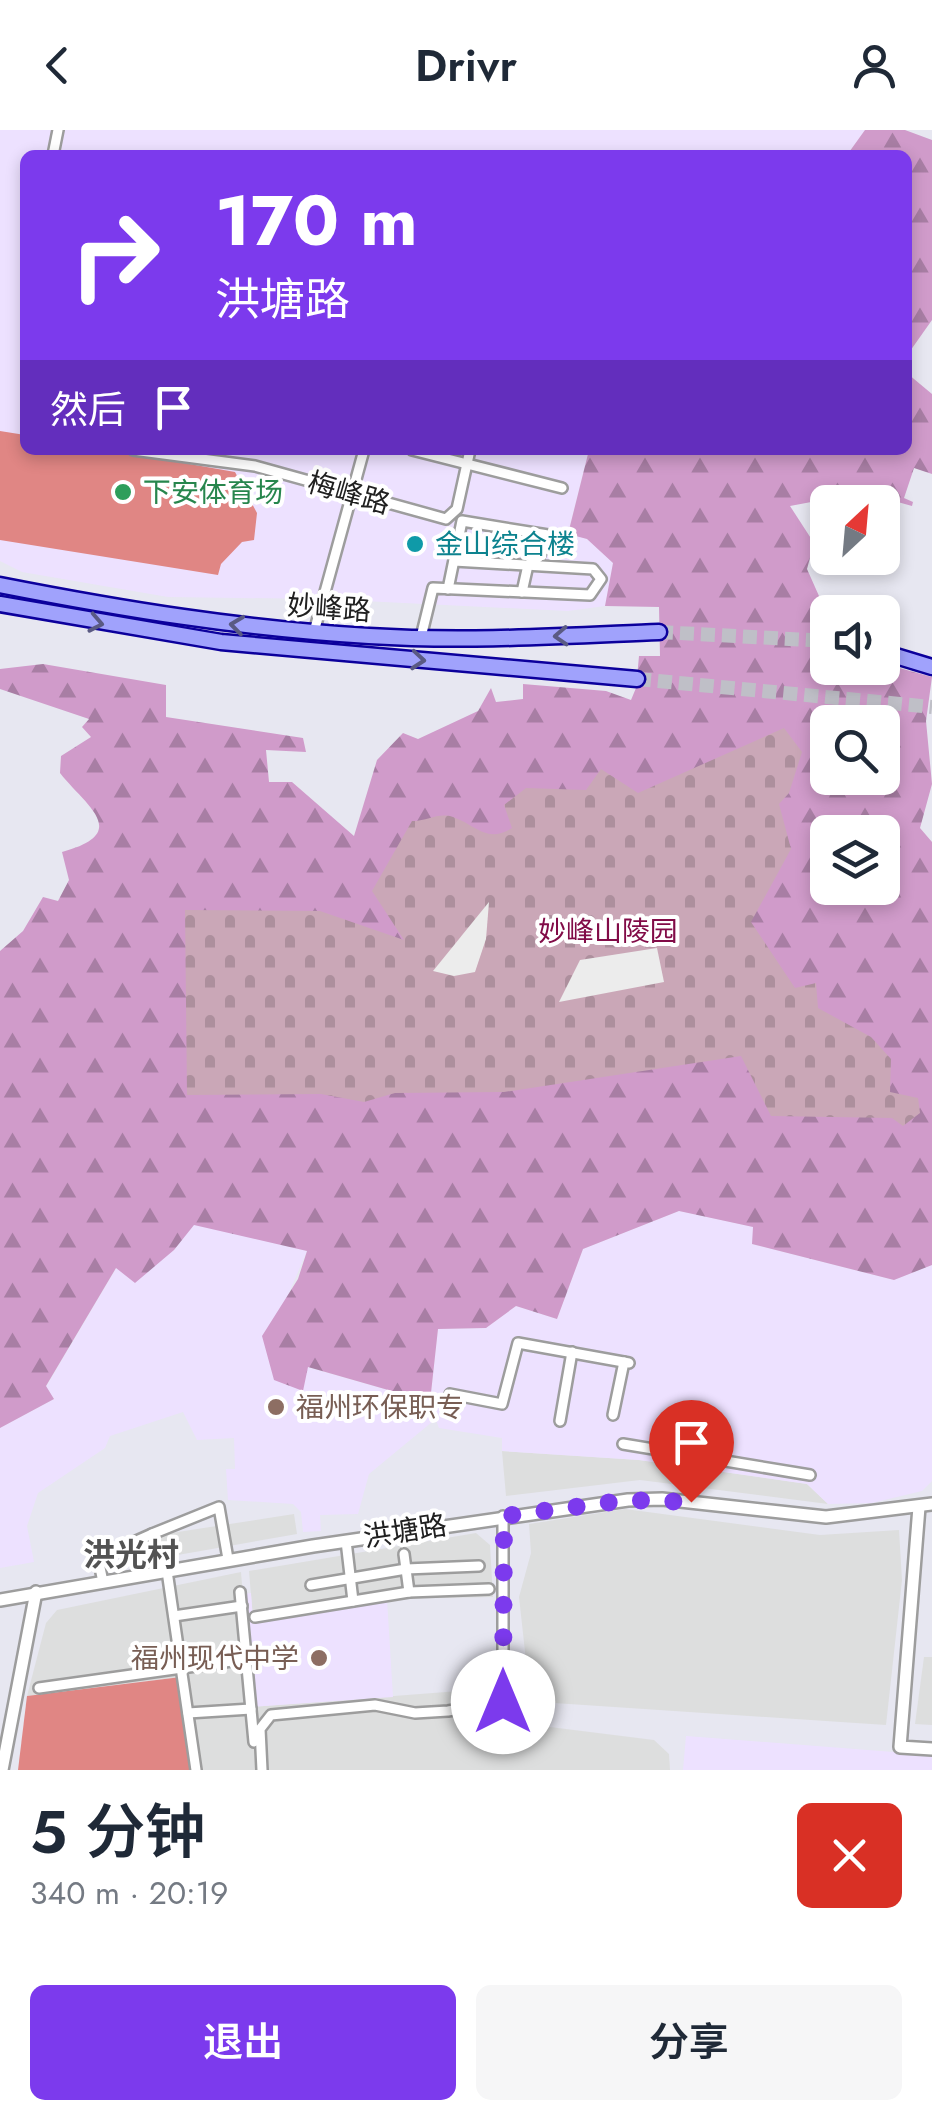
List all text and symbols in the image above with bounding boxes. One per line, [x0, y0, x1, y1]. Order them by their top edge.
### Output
text: Drivr [415, 33, 517, 98]
icon: back [30, 38, 85, 93]
icon: person [847, 38, 902, 93]
text: 170 m [215, 170, 418, 271]
icon: right [50, 190, 180, 320]
text: 洪塘路 [215, 267, 350, 332]
icon: arrive [146, 380, 201, 435]
text: 然后 [50, 382, 126, 437]
street label: 梅峰路 [303, 462, 395, 524]
place label: 下安体育场 [143, 472, 283, 513]
marker: 下安体育场 [112, 481, 134, 503]
north arrow [810, 485, 900, 575]
map controls [810, 485, 900, 905]
place label: 金山综合楼 [435, 524, 575, 565]
marker: 金山综合楼 [404, 533, 426, 555]
street label: 妙峰路 [286, 585, 372, 631]
button: sound [810, 595, 900, 685]
one-way arrow [87, 612, 104, 633]
one-way arrow [228, 615, 244, 636]
one-way arrow [553, 625, 569, 646]
one-way arrow [411, 648, 427, 670]
button: search [810, 705, 900, 795]
button: layers [810, 815, 900, 905]
park label: 妙峰山陵园 [538, 911, 678, 952]
place label: 福州环保职专 [296, 1387, 464, 1428]
marker: 福州环保职专 [265, 1396, 287, 1418]
pin [649, 1400, 734, 1503]
icon: arrive [664, 1415, 719, 1470]
street label: 洪塘路 [360, 1504, 450, 1558]
district label: 洪光村 [83, 1532, 179, 1578]
place label: 福州现代中学 [131, 1638, 299, 1679]
marker: 福州现代中学 [308, 1647, 330, 1669]
position arrow [451, 1650, 555, 1754]
text: 5 分钟 [30, 1789, 205, 1876]
button: close [797, 1803, 902, 1908]
text: 340 m · 20:19 [30, 1870, 229, 1916]
button: 退出 [30, 1985, 456, 2100]
button: 分享 [476, 1985, 902, 2100]

